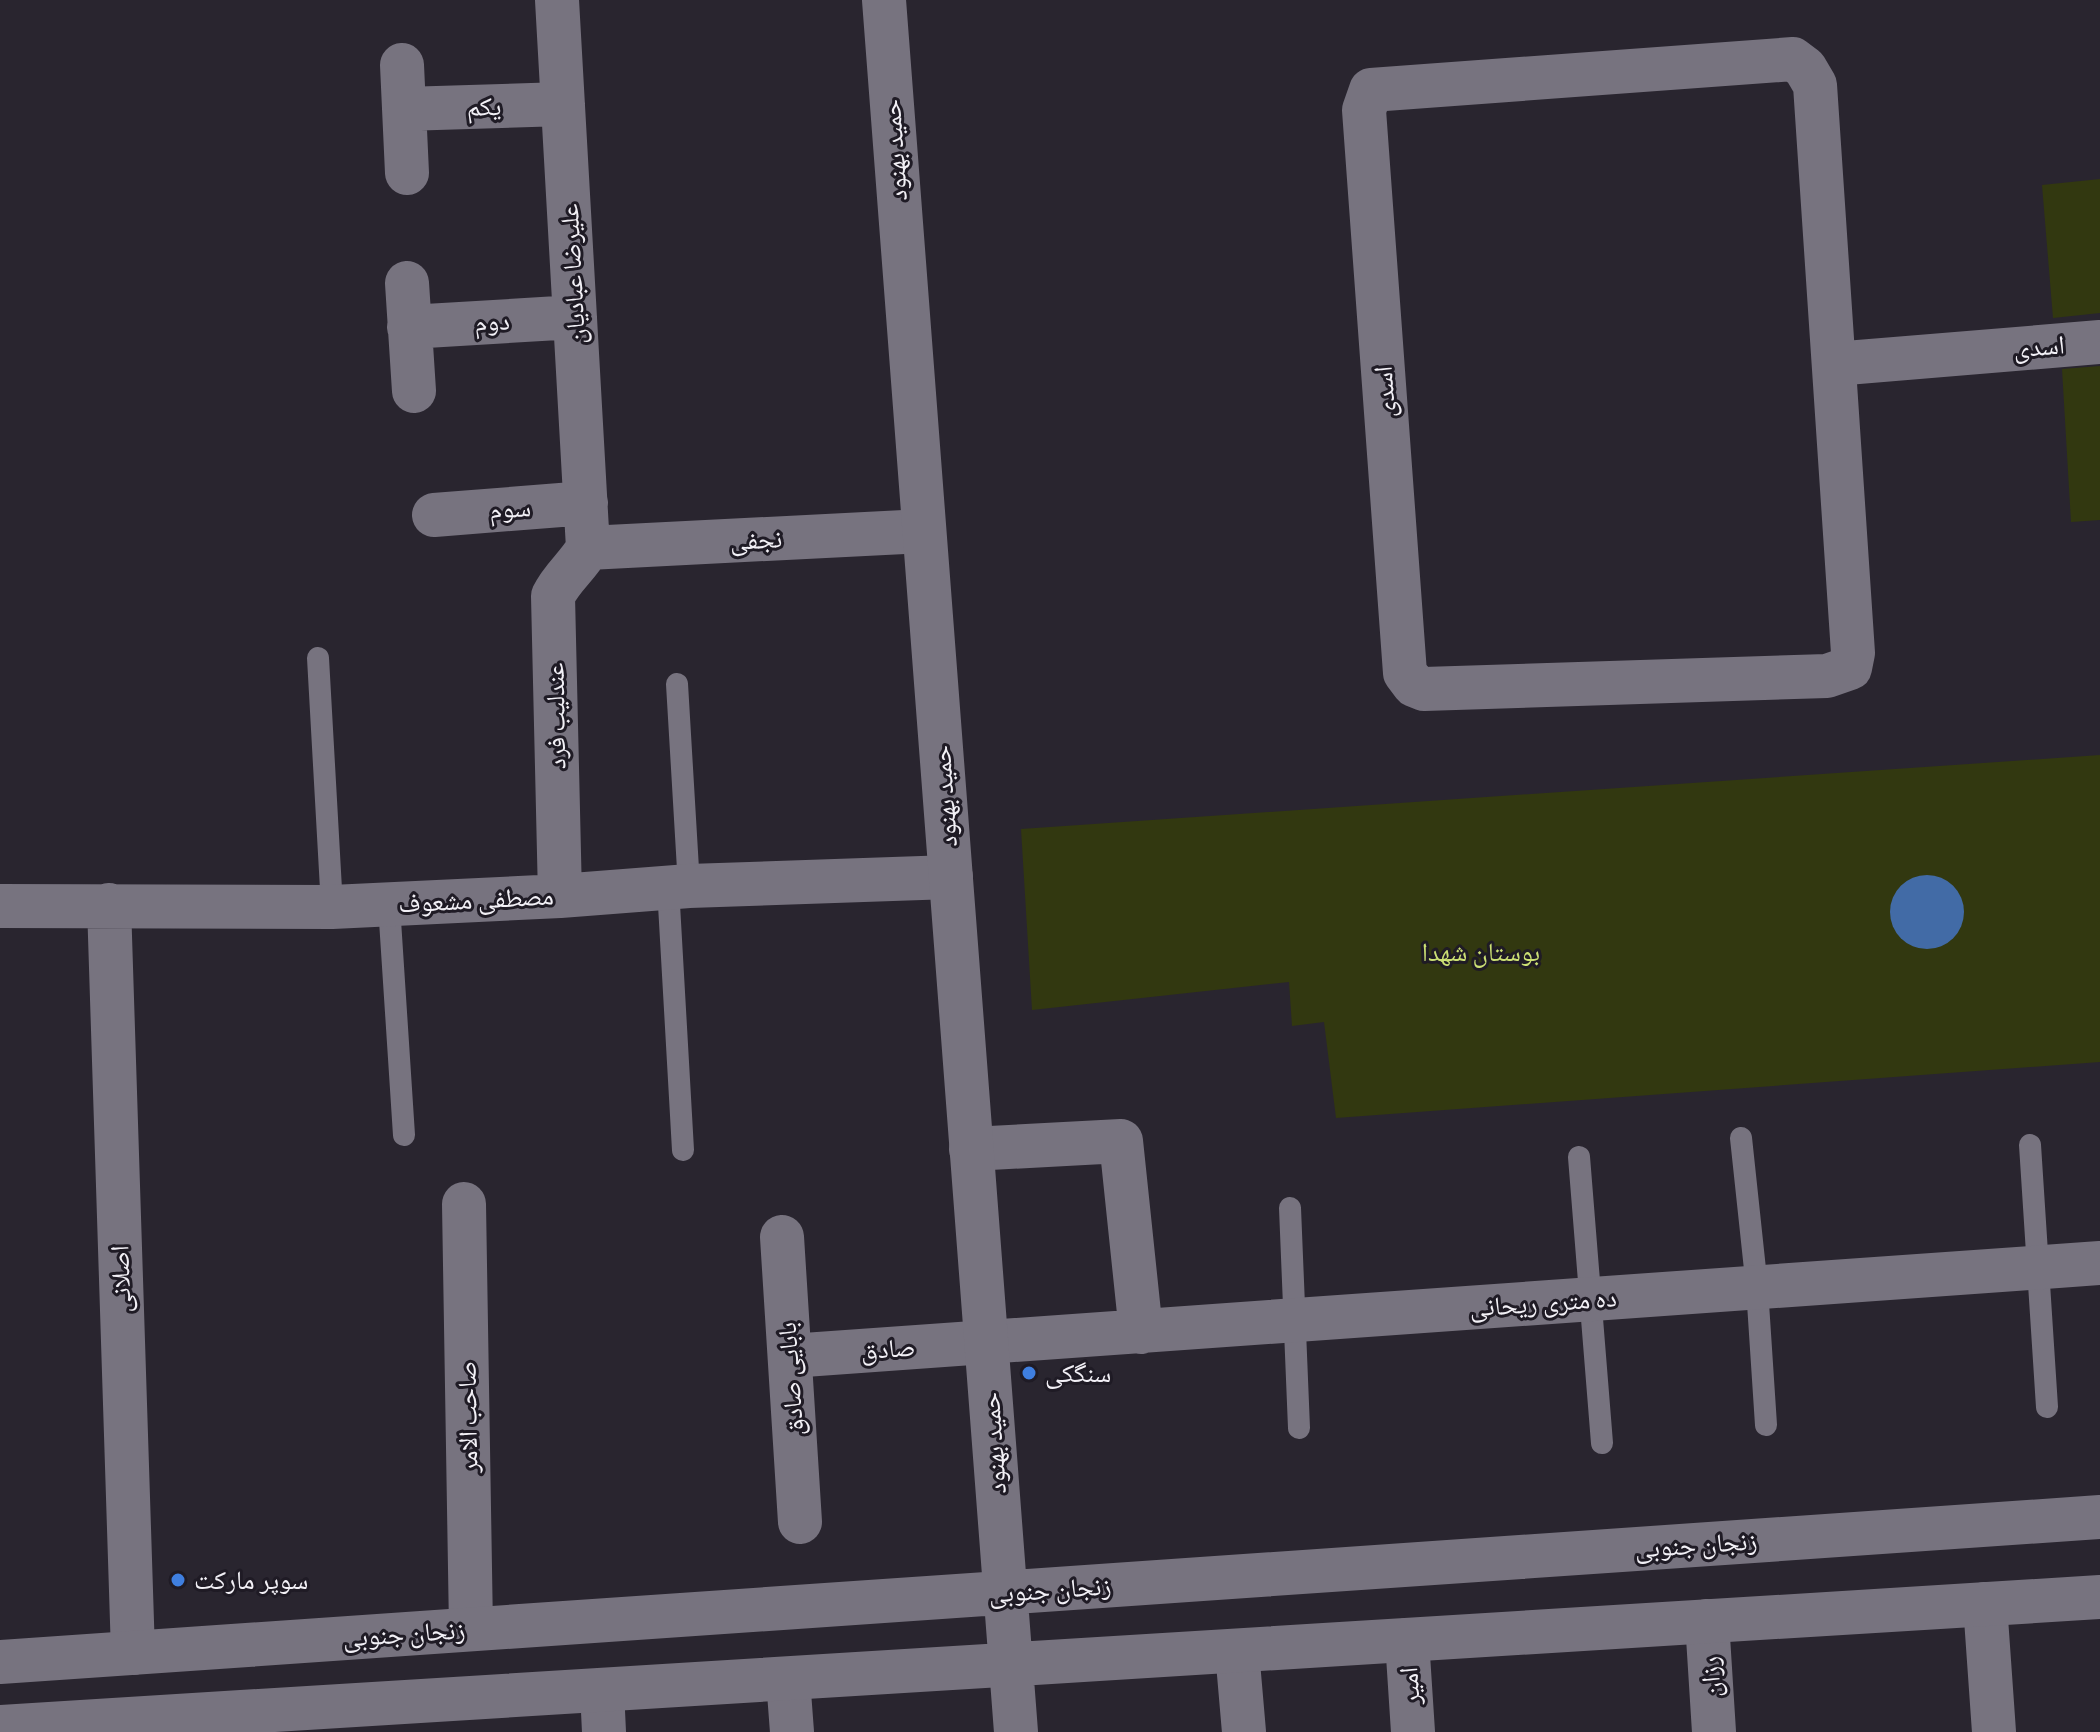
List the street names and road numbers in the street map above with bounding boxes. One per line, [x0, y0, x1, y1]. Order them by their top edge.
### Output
street label: یکم [466, 88, 502, 126]
street label: حمید بهنود [873, 98, 917, 202]
street label: علیرضا عبادیان [551, 203, 595, 345]
street label: دوم [473, 303, 511, 341]
street label: اسدی [2012, 326, 2066, 368]
street label: اسدی [1365, 365, 1405, 419]
street label: سوم [488, 489, 532, 529]
street label: نجفی [729, 520, 783, 560]
street label: عندلیب فرد [537, 662, 575, 770]
street label: حمید بهنود [923, 744, 967, 848]
street label: مصطفی مشعوف [397, 877, 555, 923]
street label: اصلانی [101, 1245, 141, 1313]
street label: ده متری ریحانی [1468, 1279, 1618, 1327]
street label: بابایی صادق [769, 1321, 813, 1437]
street label: صادق [859, 1329, 917, 1369]
street label: صاحب الامر [449, 1361, 487, 1474]
street label: حمید بهنود [972, 1391, 1016, 1495]
street label: زنجان جنوبی [1633, 1522, 1759, 1568]
street label: زنجان جنوبی [987, 1567, 1113, 1613]
street label: زنجان جنوبی [341, 1611, 467, 1657]
street label: رزان [1691, 1655, 1731, 1699]
street label: امیر [1390, 1666, 1430, 1707]

